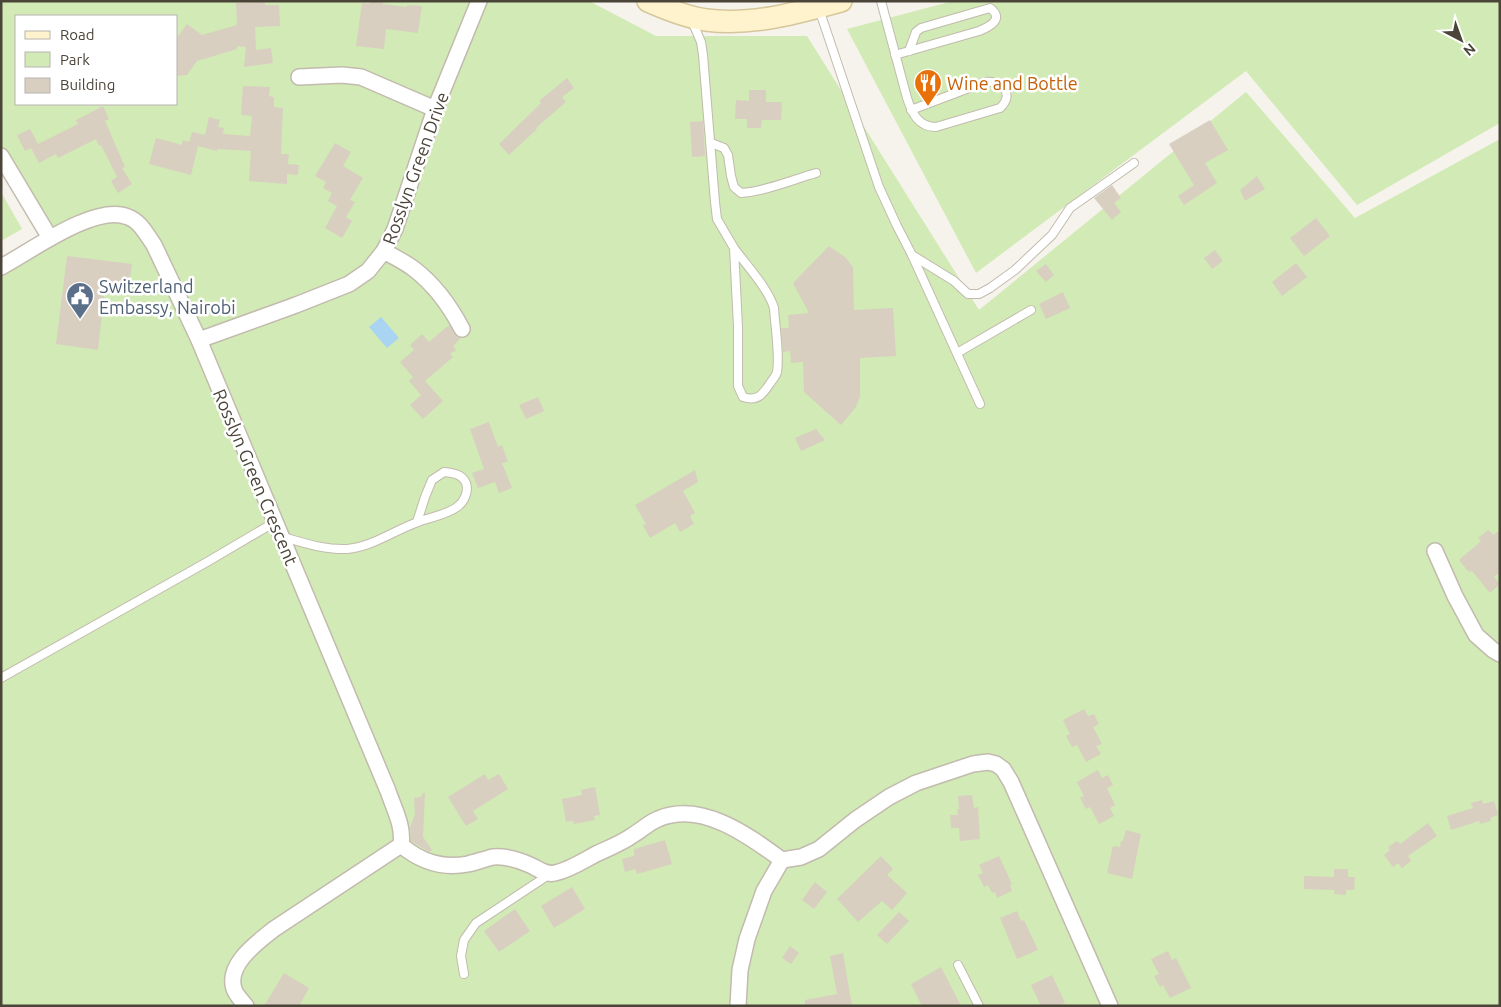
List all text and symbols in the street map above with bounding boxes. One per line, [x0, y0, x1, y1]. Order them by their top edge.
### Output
legend [15, 15, 178, 105]
north arrow [1436, 15, 1486, 65]
text: Road [60, 26, 95, 43]
text: N [1460, 40, 1479, 59]
text: Park [60, 51, 90, 68]
restaurant icon: Wine and Bottle [913, 68, 943, 107]
place label: Wine and Bottle [947, 73, 1078, 93]
text: Building [60, 76, 115, 93]
street label: Rosslyn Green Drive [378, 89, 452, 247]
place label: Switzerland Embassy, Nairobi [99, 276, 236, 317]
public building icon: Switzerland Embassy, Nairobi [65, 281, 95, 320]
street label: Rosslyn Green Crescent [210, 386, 302, 568]

